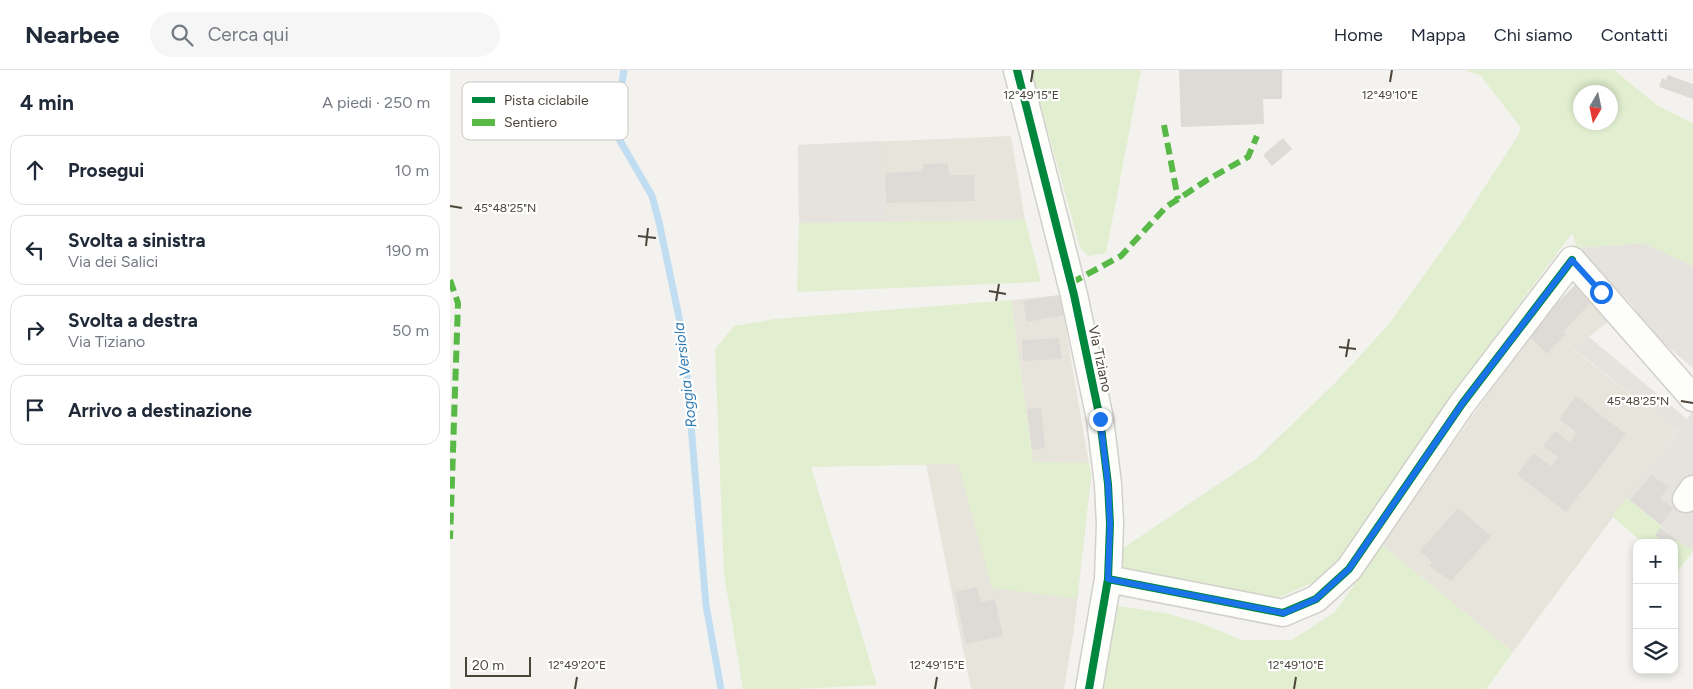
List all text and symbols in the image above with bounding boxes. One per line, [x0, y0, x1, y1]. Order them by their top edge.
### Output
search box [150, 12, 500, 57]
text: Nearbee [25, 20, 120, 49]
icon: search [168, 21, 196, 49]
text: Cerca qui [208, 23, 289, 46]
text: Home [1334, 24, 1383, 46]
text: Mappa [1411, 24, 1466, 46]
text: Chi siamo [1494, 24, 1573, 46]
text: Contatti [1601, 24, 1668, 46]
legend [462, 82, 628, 140]
north arrow [1573, 85, 1618, 130]
text: 12°49'15"E [1003, 88, 1059, 102]
text: 12°49'10"E [1362, 88, 1418, 102]
text: 4 min [20, 90, 74, 115]
text: Pista ciclabile [504, 92, 589, 109]
text: A piedi · 250 m [322, 93, 430, 112]
text: Sentiero [504, 114, 557, 131]
icon: ahead [21, 156, 49, 184]
text: Prosegui [68, 159, 144, 182]
text: 10 m [395, 161, 429, 180]
text: 45°48'25"N [474, 201, 536, 215]
text: Svolta a sinistra [68, 229, 206, 252]
icon: left [21, 236, 49, 264]
text: 190 m [386, 241, 429, 260]
text: Via dei Salici [68, 252, 158, 271]
route start [1590, 281, 1613, 304]
text: Svolta a destra [68, 309, 198, 332]
icon: right [21, 316, 49, 344]
text: 50 m [392, 321, 429, 340]
water label: Roggia Versiola [670, 321, 700, 429]
street label: Via Tiziano [1085, 324, 1115, 394]
text: Via Tiziano [68, 332, 145, 351]
text: 45°48'25"N [1607, 394, 1669, 408]
icon: arrive [21, 396, 49, 424]
text: Arrivo a destinazione [68, 399, 252, 422]
route end [1089, 408, 1112, 431]
map controls [1633, 539, 1678, 674]
button: + [1633, 539, 1678, 584]
button: − [1633, 584, 1678, 629]
button: layers [1633, 629, 1678, 674]
scale bar [465, 654, 531, 677]
text: 20 m [472, 657, 504, 674]
text: 12°49'20"E [548, 658, 606, 672]
text: 12°49'15"E [909, 658, 965, 672]
text: 12°49'10"E [1268, 658, 1324, 672]

